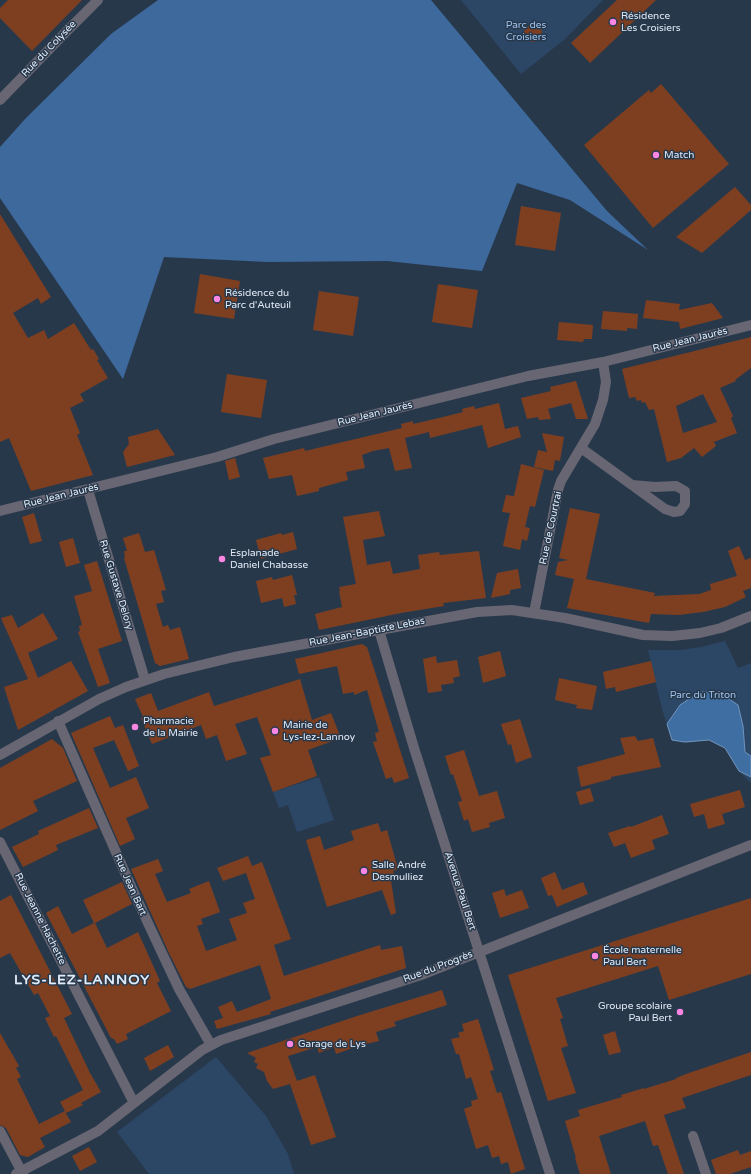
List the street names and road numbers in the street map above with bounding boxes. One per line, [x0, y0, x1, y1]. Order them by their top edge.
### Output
street label: Rue du Colysée [19, 18, 79, 80]
street label: Rue Jean Jaurès [651, 325, 729, 355]
street label: Rue Jean Jaurès [336, 399, 414, 429]
street label: Rue Jean Jaurès [22, 481, 100, 511]
street label: Rue de Courtrai [537, 490, 565, 566]
street label: Rue Gustave Delory [97, 539, 135, 631]
street label: Rue Jean-Baptiste Lebas [308, 615, 426, 649]
street label: Avenue Paul Bert [442, 850, 478, 932]
street label: Rue Jean Bart [111, 852, 149, 918]
street label: Rue Jeanne Hachette [12, 871, 68, 967]
street label: Rue du Progrès [402, 948, 474, 986]

